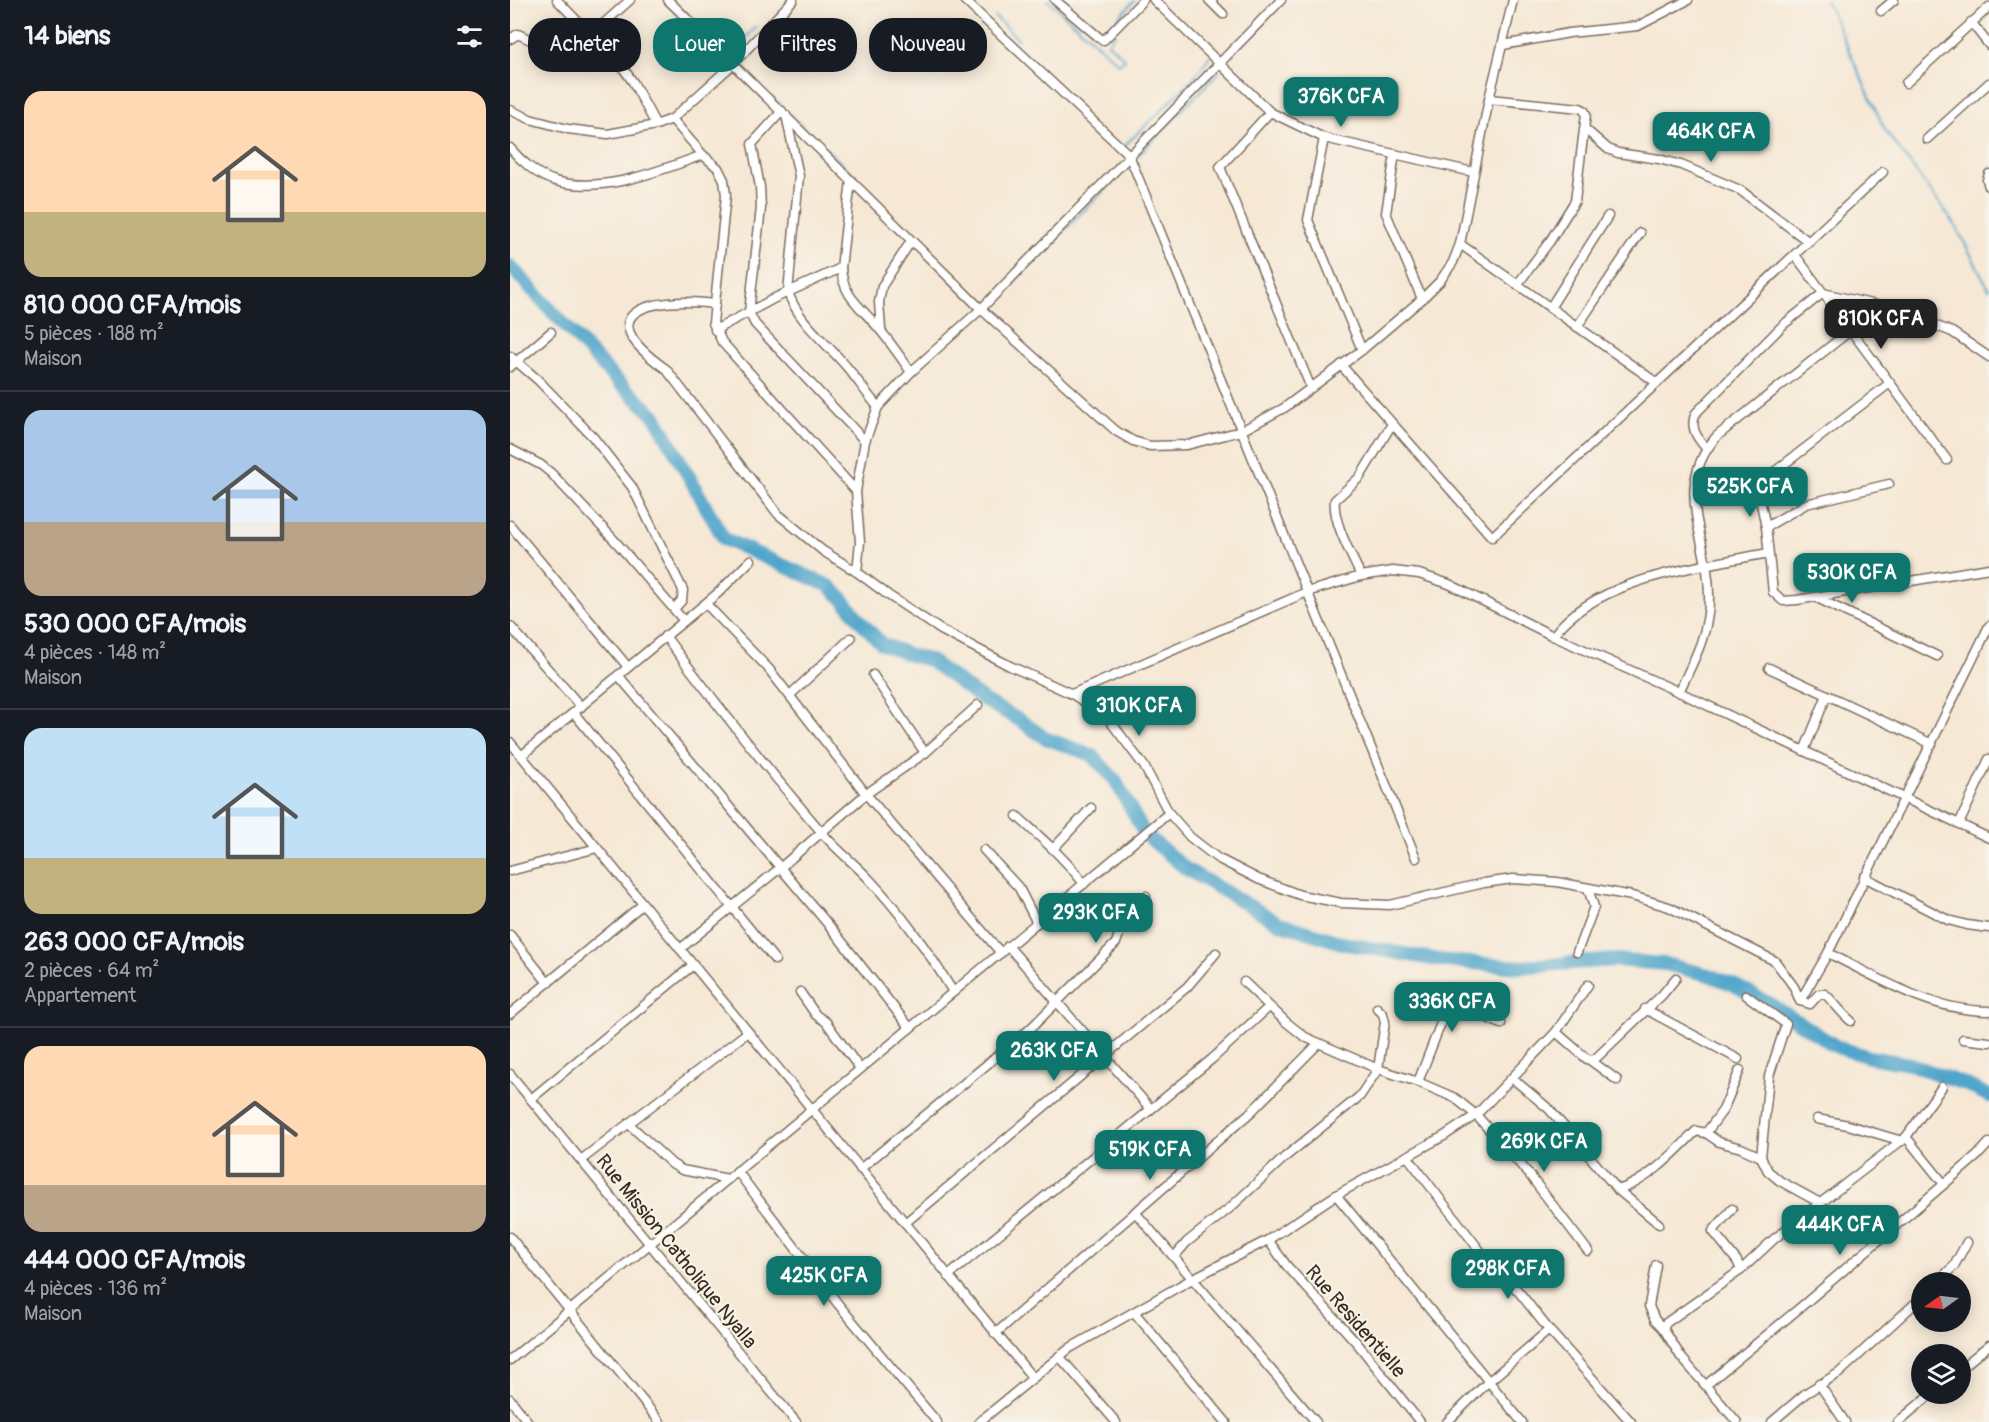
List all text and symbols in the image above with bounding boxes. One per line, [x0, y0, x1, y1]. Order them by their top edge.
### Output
chip: Acheter [528, 18, 641, 72]
chip: Louer [653, 18, 746, 72]
chip: Filtres [758, 18, 857, 72]
chip: Nouveau [869, 18, 987, 72]
text: 14 biens [24, 20, 110, 52]
icon: filters [453, 20, 486, 53]
pin: 376K CFA [1279, 77, 1403, 128]
text: 376K CFA [1297, 84, 1385, 109]
pin: 464K CFA [1649, 112, 1773, 163]
text: 464K CFA [1667, 119, 1755, 144]
icon: home [201, 130, 309, 238]
text: 810 000 CFA/mois [24, 289, 241, 321]
pin: 810K CFA [1819, 299, 1943, 350]
text: 810K CFA [1838, 306, 1924, 331]
text: 5 pièces · 188 m² [24, 321, 164, 346]
text: Maison [24, 346, 82, 371]
icon: home [201, 449, 309, 557]
pin: 525K CFA [1688, 467, 1812, 518]
text: 525K CFA [1707, 474, 1793, 499]
pin: 530K CFA [1790, 553, 1914, 604]
text: 530K CFA [1807, 560, 1897, 585]
text: 530 000 CFA/mois [24, 608, 246, 640]
text: 4 pièces · 148 m² [24, 640, 166, 665]
text: Maison [24, 665, 82, 690]
pin: 310K CFA [1077, 686, 1201, 737]
text: 310K CFA [1096, 693, 1182, 718]
icon: home [201, 767, 309, 875]
pin: 293K CFA [1034, 893, 1158, 944]
text: 293K CFA [1053, 900, 1139, 925]
text: 263 000 CFA/mois [24, 926, 244, 958]
text: 2 pièces · 64 m² [24, 958, 159, 983]
pin: 336K CFA [1390, 982, 1514, 1033]
text: Appartement [24, 983, 136, 1008]
text: 336K CFA [1408, 989, 1496, 1014]
pin: 263K CFA [992, 1031, 1116, 1082]
text: 263K CFA [1010, 1038, 1098, 1063]
icon: home [201, 1085, 309, 1193]
pin: 269K CFA [1482, 1122, 1606, 1173]
text: 269K CFA [1501, 1129, 1587, 1154]
pin: 519K CFA [1088, 1130, 1212, 1181]
text: 519K CFA [1109, 1137, 1191, 1162]
street label: Rue Mission Catholique Nyalla [591, 1149, 763, 1354]
pin: 444K CFA [1778, 1205, 1902, 1256]
text: 444K CFA [1796, 1212, 1884, 1237]
text: 444 000 CFA/mois [24, 1244, 245, 1276]
pin: 298K CFA [1446, 1249, 1570, 1300]
pin: 425K CFA [762, 1256, 886, 1307]
text: 298K CFA [1465, 1256, 1551, 1281]
street label: Rue Residentielle [1300, 1260, 1411, 1383]
text: 425K CFA [780, 1263, 868, 1288]
north arrow [1911, 1272, 1971, 1332]
map controls [1911, 1272, 1971, 1404]
text: 4 pièces · 136 m² [24, 1276, 167, 1301]
text: Maison [24, 1301, 82, 1326]
button: layers [1911, 1344, 1971, 1404]

